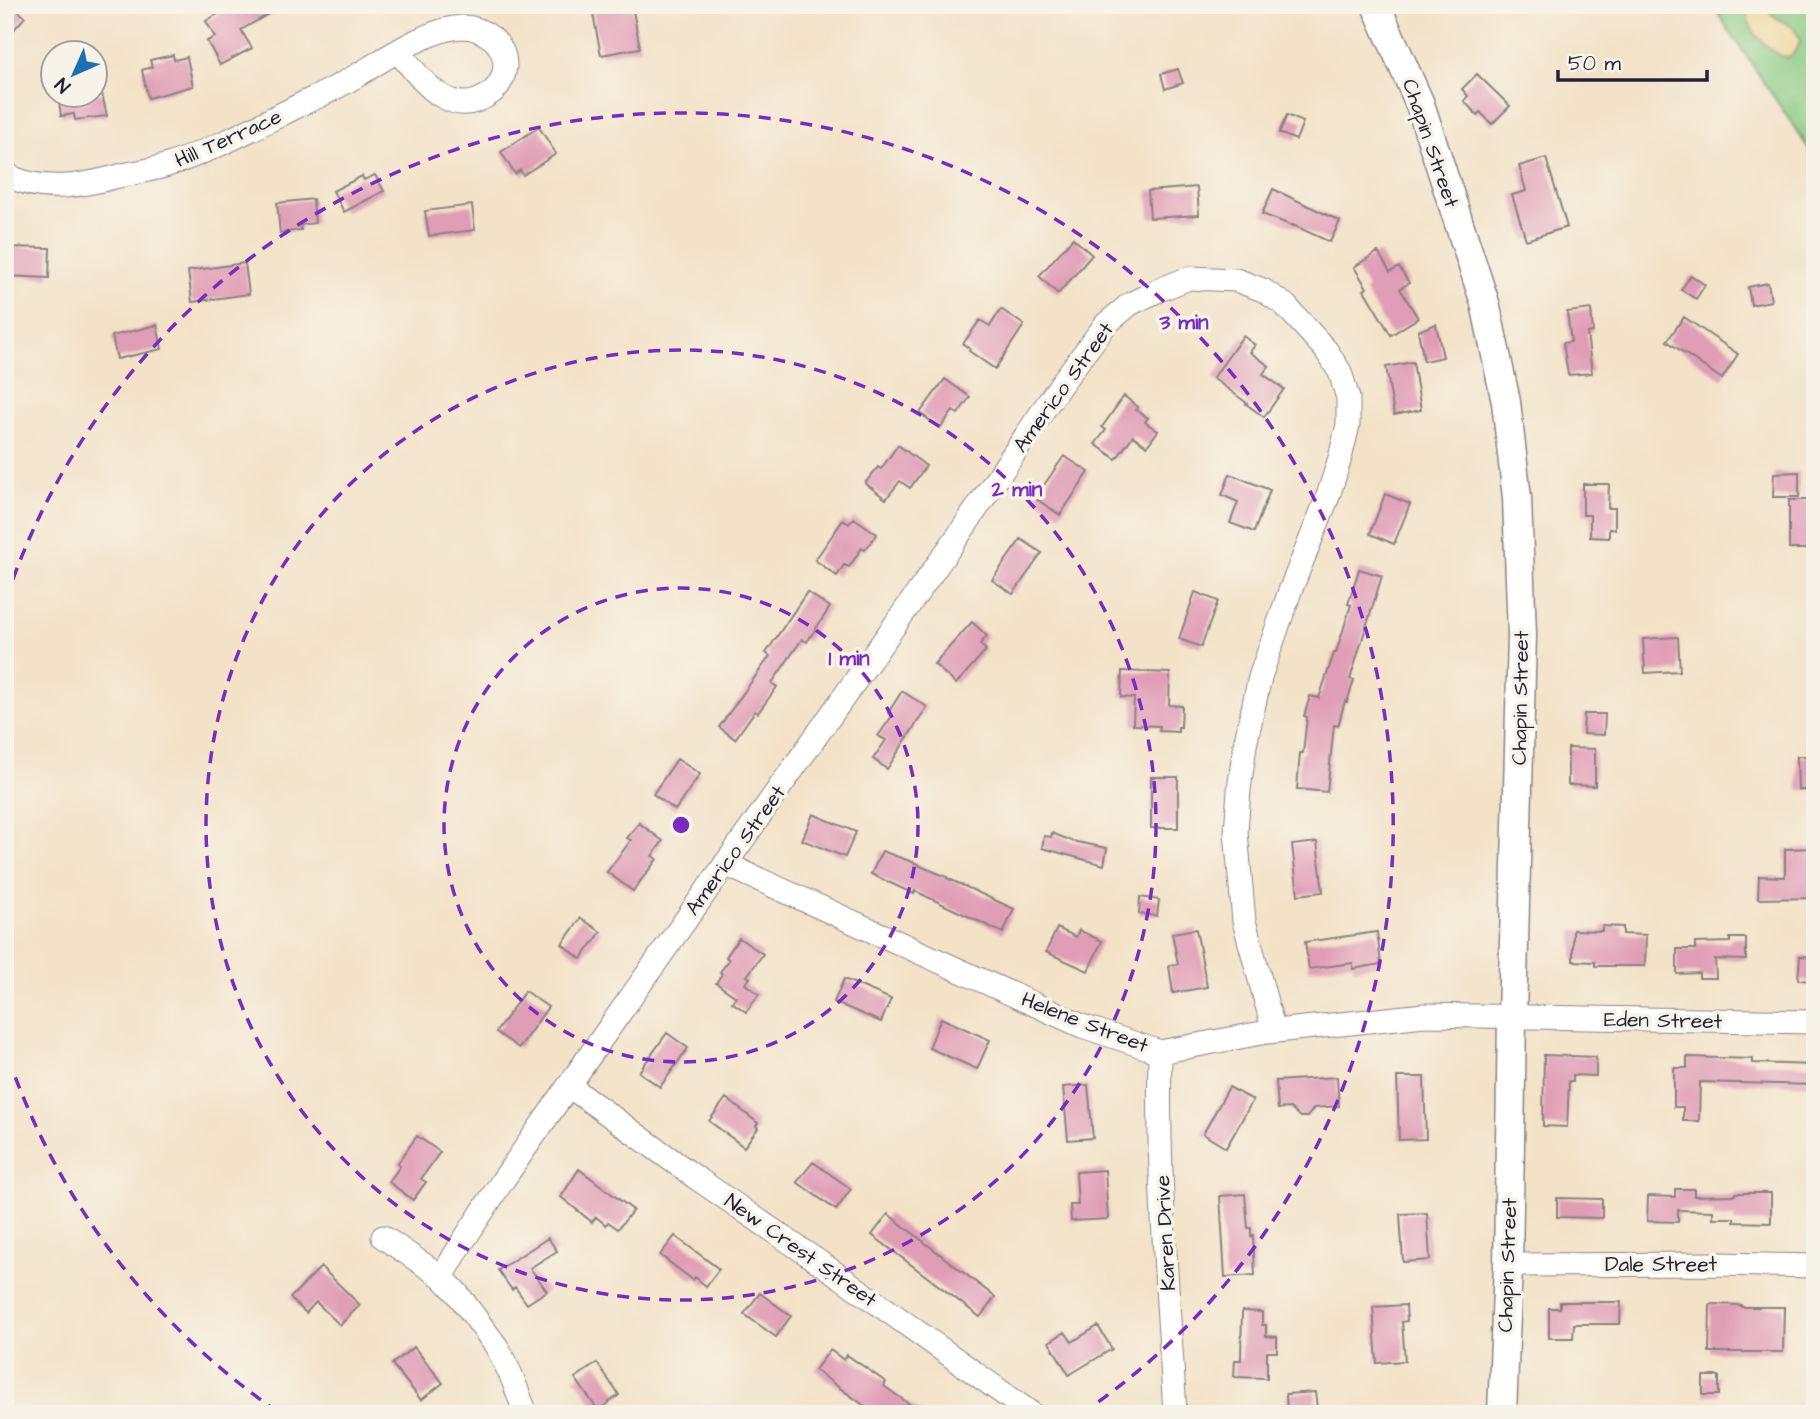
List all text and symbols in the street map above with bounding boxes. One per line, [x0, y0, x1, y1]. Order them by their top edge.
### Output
north arrow [38, 38, 108, 108]
scale bar [1558, 38, 1706, 82]
text: 50 m [1568, 49, 1622, 78]
text: N [49, 71, 77, 99]
street label: Chapin Street [1394, 75, 1466, 212]
street label: Hill Terrace [170, 102, 286, 175]
text: 3 min [1158, 308, 1209, 337]
street label: Americo Street [1006, 316, 1121, 458]
text: 2 min [991, 475, 1043, 504]
street label: Chapin Street [1505, 630, 1537, 766]
text: 1 min [828, 644, 870, 673]
street label: Americo Street [678, 779, 793, 921]
centre of rings [669, 813, 693, 837]
street label: Helene Street [1017, 985, 1153, 1060]
street label: Eden Street [1604, 1005, 1723, 1036]
street label: Karen Drive [1148, 1174, 1183, 1292]
street label: New Crest Street [719, 1187, 883, 1314]
street label: Chapin Street [1491, 1197, 1525, 1333]
street label: Dale Street [1605, 1250, 1718, 1279]

